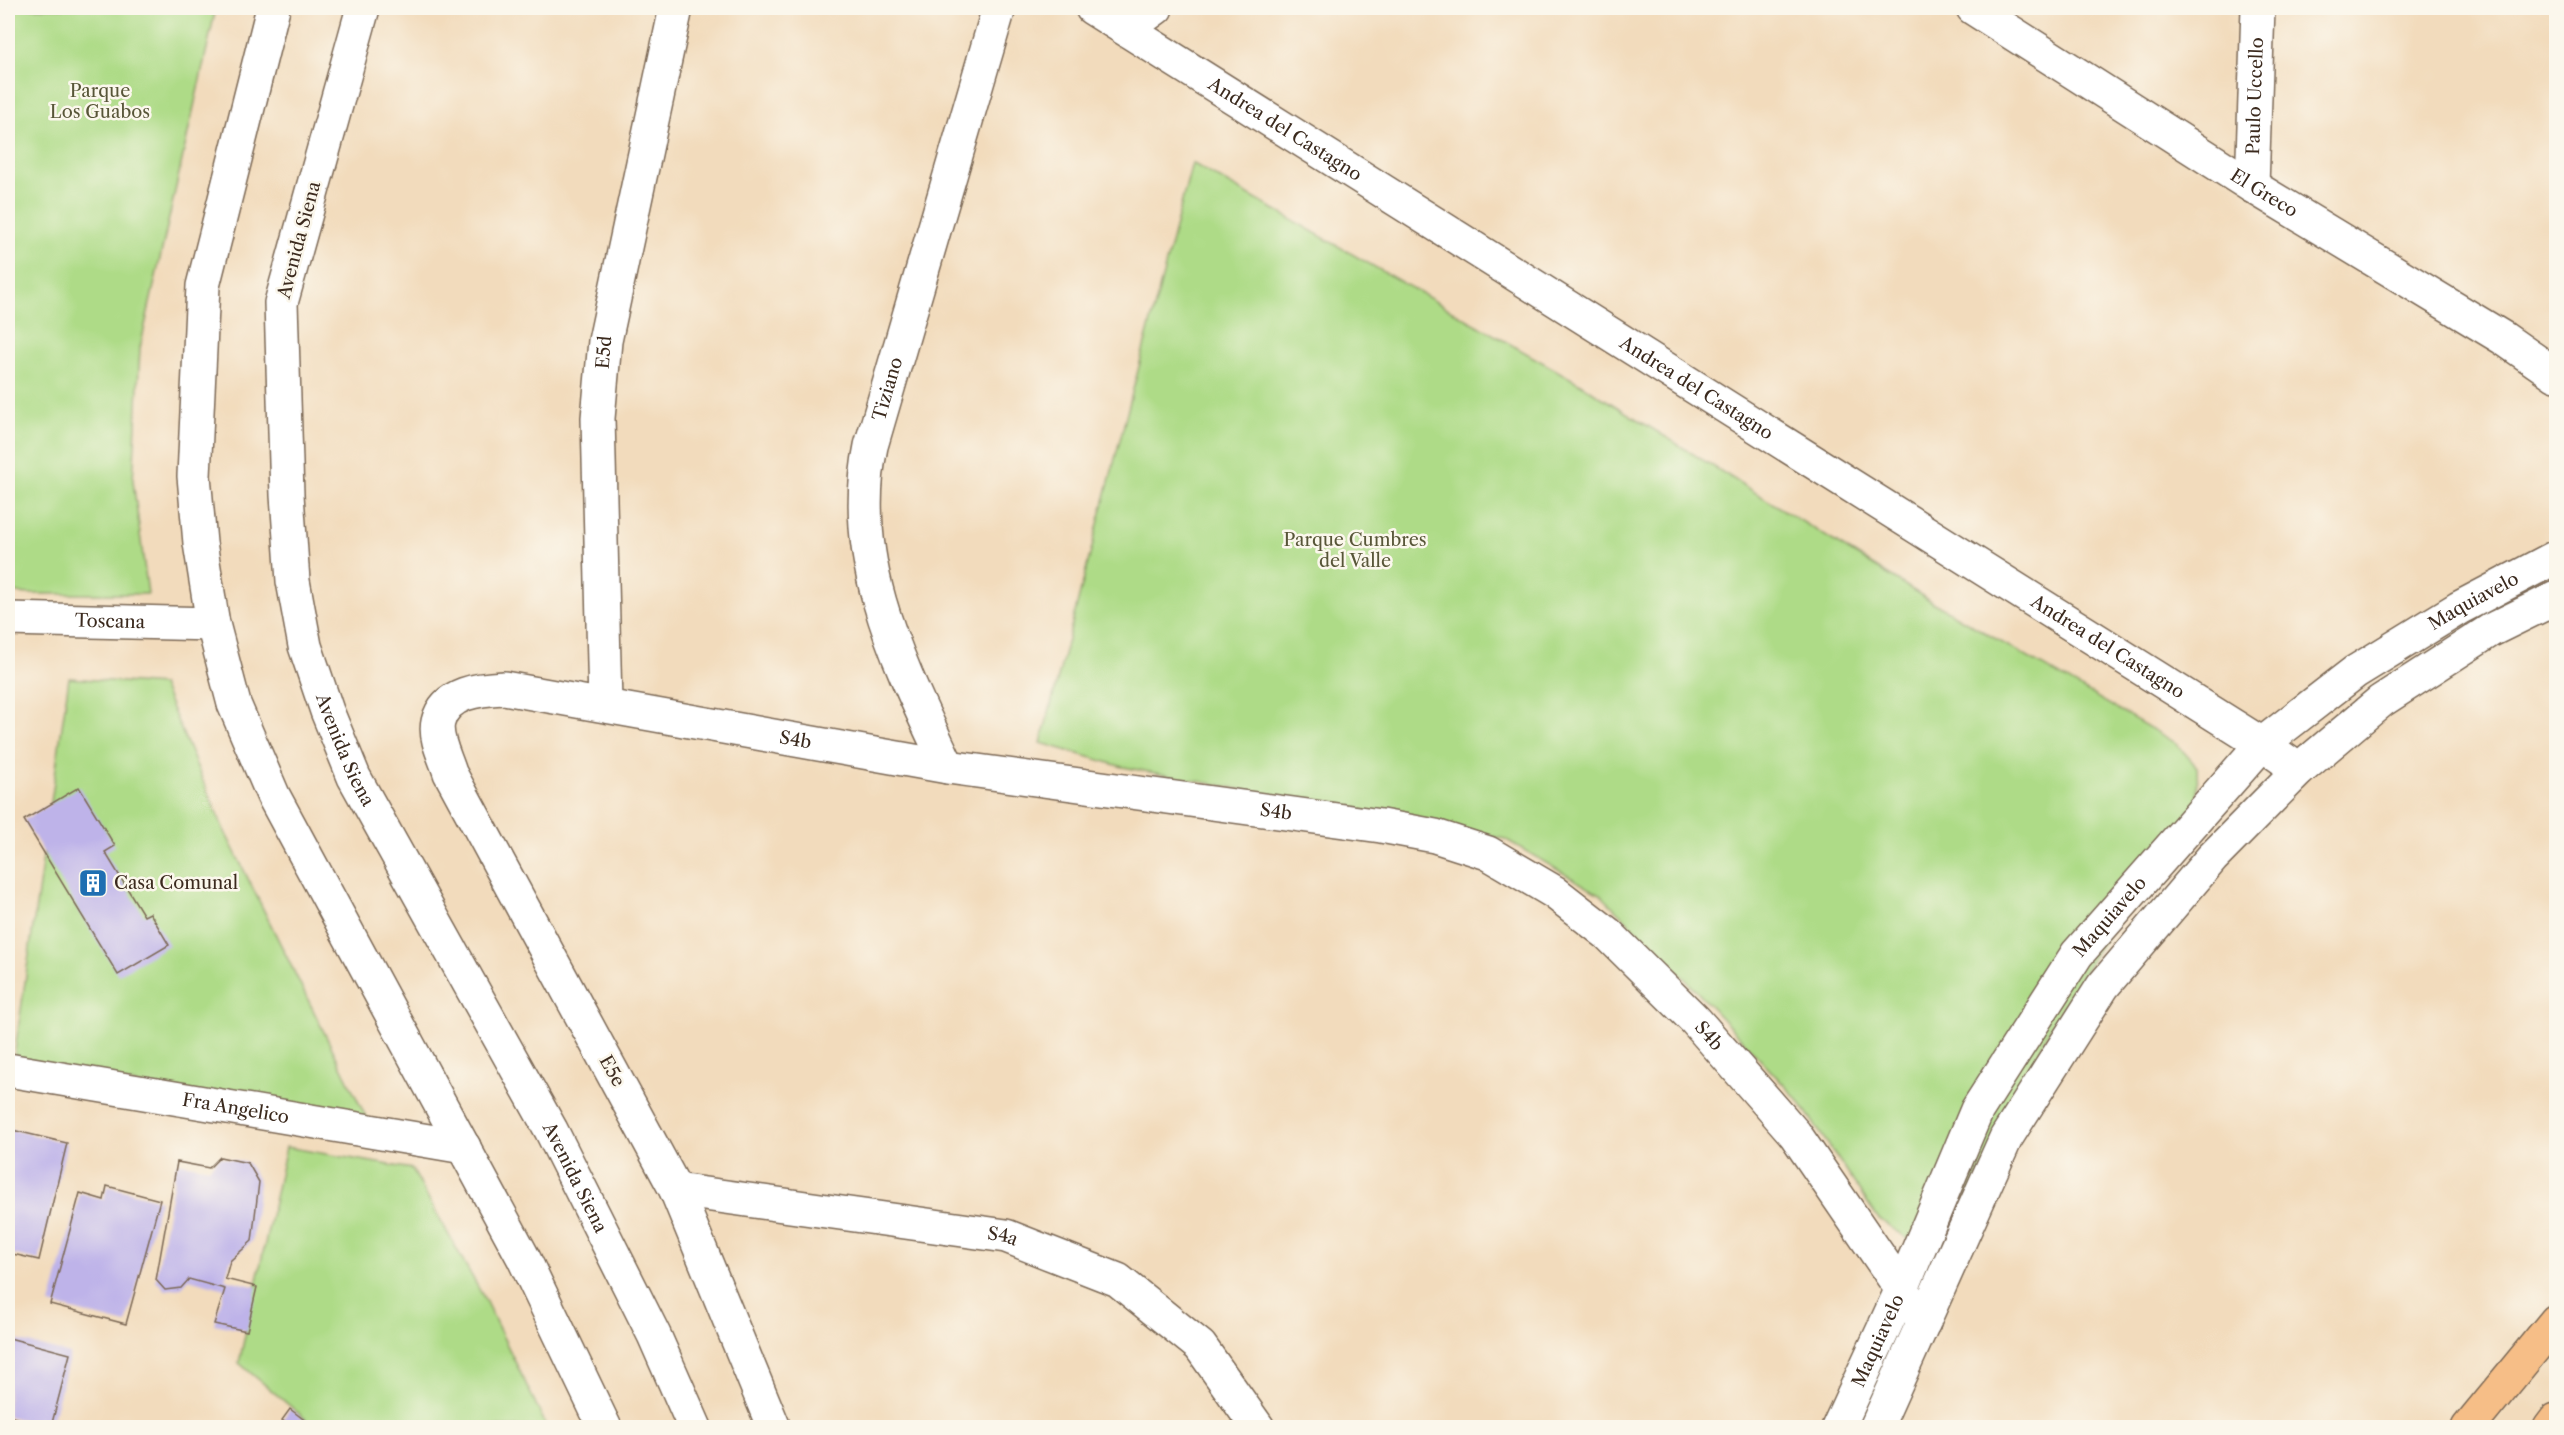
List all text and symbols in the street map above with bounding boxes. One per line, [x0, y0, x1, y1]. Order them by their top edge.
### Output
street label: Paulo Uccello [2242, 37, 2268, 155]
street label: Andrea del Castagno [1203, 72, 1366, 186]
park label: Parque Los Guabos [50, 80, 150, 123]
street label: El Greco [2226, 164, 2302, 222]
street label: Avenida Siena [273, 179, 325, 302]
street label: Andrea del Castagno [1615, 331, 1777, 445]
street label: E5d [592, 335, 616, 370]
street label: Tiziano [868, 355, 907, 423]
park label: Parque Cumbres del Valle [1283, 529, 1427, 572]
street label: Maquiavelo [2424, 568, 2522, 635]
street label: Andrea del Castagno [2026, 590, 2189, 703]
street label: Toscana [75, 610, 146, 633]
street label: Avenida Siena [311, 690, 379, 811]
street label: S4b [778, 726, 813, 754]
street label: S4b [1259, 799, 1294, 825]
building icon: Casa Comunal [77, 867, 109, 899]
place label: Casa Comunal [114, 872, 238, 894]
street label: Maquiavelo [2069, 872, 2151, 961]
street label: S4b [1690, 1017, 1728, 1055]
street label: E5e [595, 1052, 629, 1090]
street label: Fra Angelico [181, 1089, 291, 1128]
street label: Avenida Siena [537, 1118, 612, 1237]
street label: S4a [986, 1223, 1022, 1251]
street label: Maquiavelo [1847, 1291, 1909, 1391]

